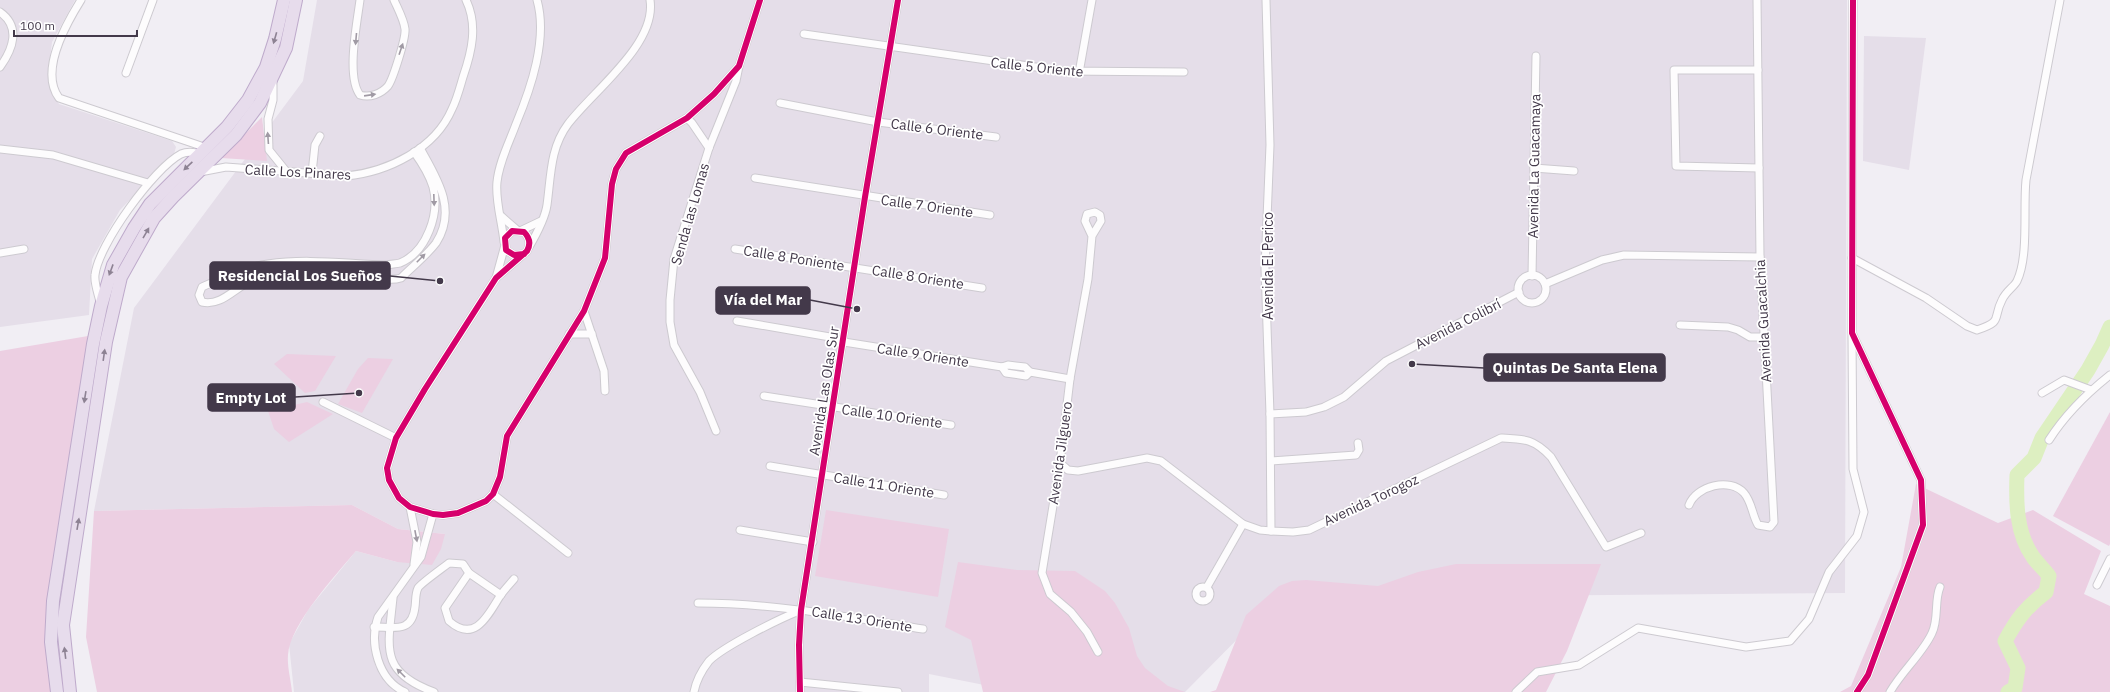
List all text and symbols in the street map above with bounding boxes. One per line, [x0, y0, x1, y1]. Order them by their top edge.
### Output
scale bar [14, 12, 137, 38]
text: 100 m [20, 18, 55, 33]
one-way arrow [272, 32, 278, 44]
one-way arrow [352, 33, 359, 45]
one-way arrow [399, 42, 405, 54]
street label: Calle 5 Oriente [990, 53, 1085, 81]
one-way arrow [363, 92, 376, 98]
street label: Avenida La Guacamaya [1524, 93, 1544, 239]
street label: Calle 6 Oriente [890, 114, 985, 144]
one-way arrow [265, 132, 272, 144]
street label: Calle Los Pinares [244, 160, 352, 184]
street label: Senda las Lomas [667, 161, 713, 267]
one-way arrow [183, 162, 193, 171]
street label: Calle 7 Oriente [880, 191, 975, 221]
one-way arrow [430, 194, 437, 206]
street label: Avenida El Perico [1259, 212, 1277, 320]
one-way arrow [142, 227, 149, 239]
street label: Calle 8 Poniente [742, 241, 846, 275]
one-way arrow [416, 253, 426, 263]
street label: Avenida Guacalchia [1751, 259, 1775, 383]
street label: Calle 8 Oriente [871, 261, 966, 293]
callout: Residencial Los Sueños [210, 262, 390, 289]
one-way arrow [108, 264, 114, 276]
text: Residencial Los Sueños [218, 266, 383, 285]
callout: Vía del Mar [716, 287, 810, 314]
text: Vía del Mar [724, 290, 802, 309]
street label: Avenida Colibrí [1412, 294, 1504, 353]
street label: Avenida Las Olas Sur [805, 325, 843, 457]
street label: Calle 9 Oriente [876, 339, 971, 371]
one-way arrow [101, 349, 107, 361]
callout: Quintas De Santa Elena [1484, 354, 1665, 381]
text: Quintas De Santa Elena [1493, 358, 1658, 377]
callout: Empty Lot [208, 384, 295, 411]
text: Empty Lot [216, 388, 287, 407]
one-way arrow [82, 391, 88, 403]
street label: Calle 10 Oriente [840, 400, 944, 432]
street label: Avenida Jilguero [1044, 400, 1076, 506]
street label: Calle 11 Oriente [832, 468, 936, 502]
street label: Avenida Torogoz [1321, 470, 1422, 530]
one-way arrow [75, 518, 81, 531]
one-way arrow [413, 529, 419, 542]
street label: Calle 13 Oriente [810, 602, 914, 636]
one-way arrow [62, 647, 68, 659]
one-way arrow [396, 668, 406, 678]

